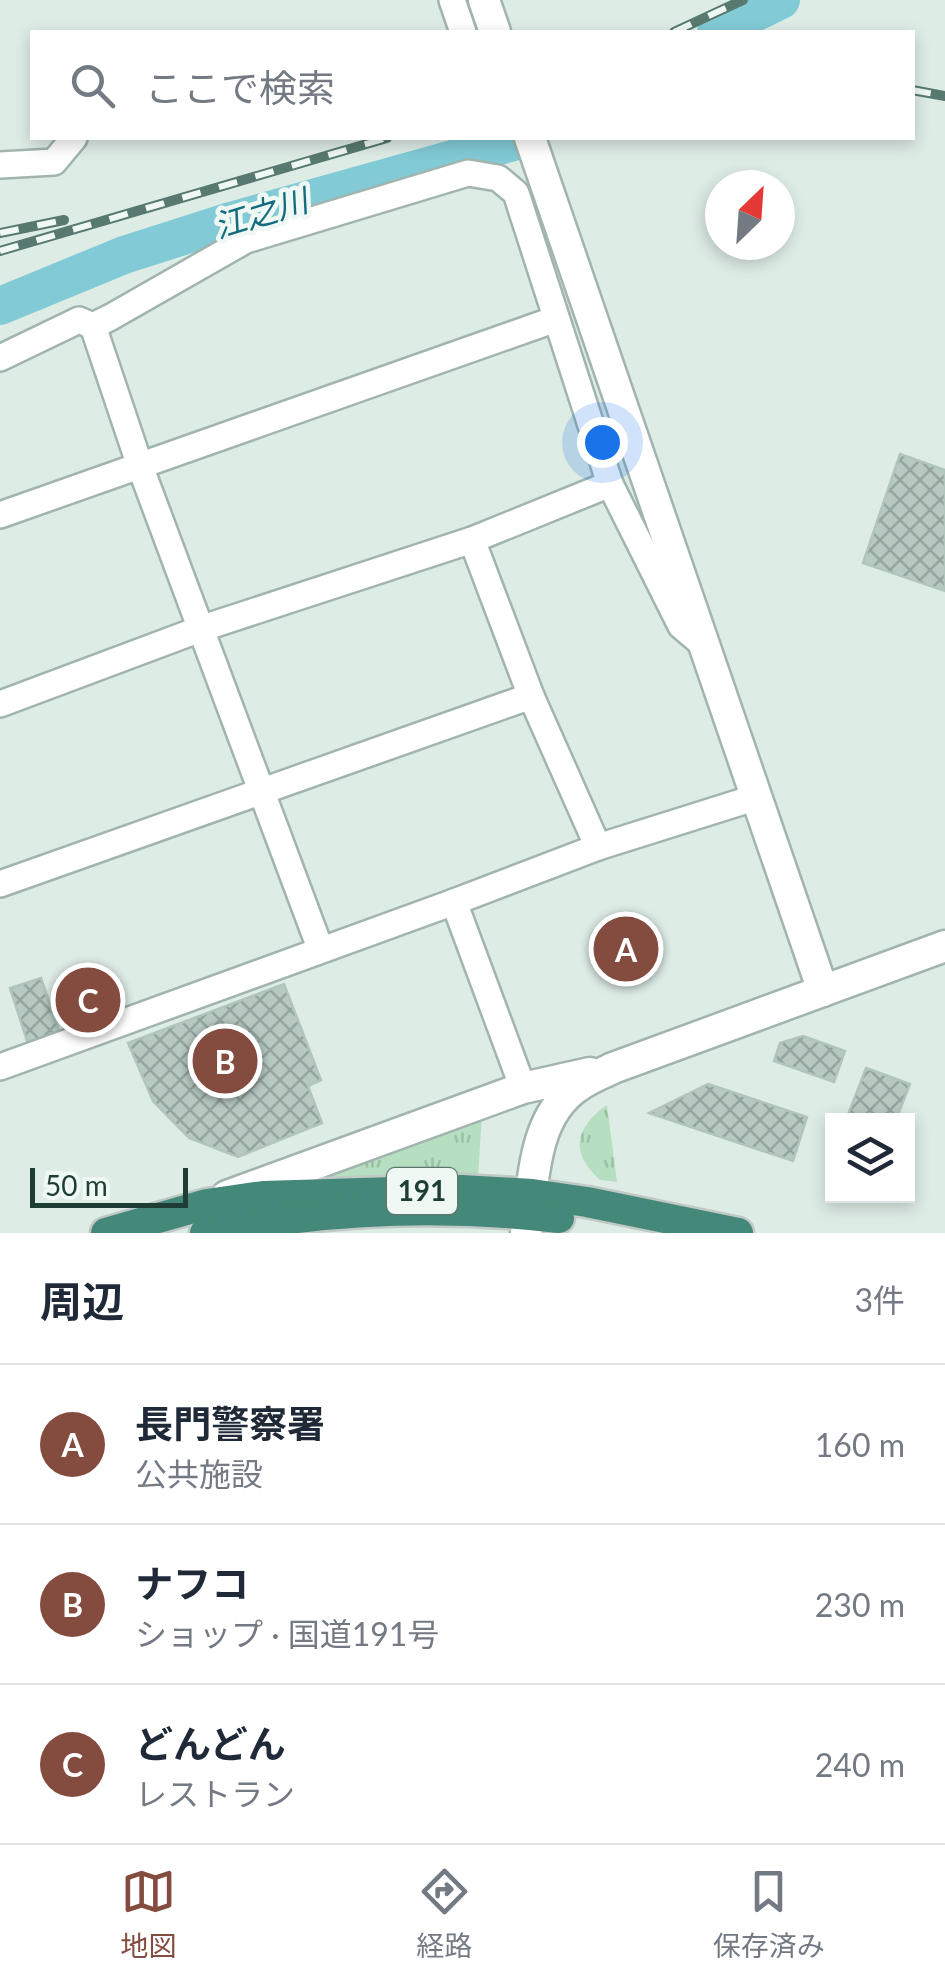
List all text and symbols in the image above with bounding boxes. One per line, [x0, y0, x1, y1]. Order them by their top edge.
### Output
search box [30, 30, 915, 140]
icon: search [65, 58, 120, 113]
text: ここで検索 [145, 64, 335, 110]
north arrow [705, 170, 795, 260]
water label: 江之川 [209, 179, 315, 245]
your location [577, 417, 628, 468]
pin: A [594, 912, 658, 986]
pin: C [56, 962, 120, 1038]
pin: B [192, 1024, 258, 1098]
map controls [825, 1113, 915, 1203]
button: layers [825, 1113, 915, 1203]
scale bar [30, 1163, 188, 1208]
text: 50 m [45, 1168, 108, 1202]
road number: 191 [387, 1168, 457, 1214]
text: 周辺 [40, 1276, 124, 1326]
text: 3件 [854, 1280, 905, 1319]
text: 長門警察署 [135, 1400, 325, 1446]
text: A [61, 1425, 84, 1464]
text: 160 m [815, 1425, 905, 1464]
text: 公共施設 [135, 1454, 263, 1493]
text: ナフコ [135, 1560, 249, 1606]
text: B [62, 1585, 83, 1624]
text: 230 m [815, 1585, 905, 1624]
text: ショップ · 国道191号 [135, 1614, 439, 1653]
text: どんどん [135, 1720, 286, 1766]
text: C [62, 1745, 83, 1784]
text: 240 m [815, 1745, 905, 1784]
text: レストラン [135, 1774, 295, 1813]
tab: 地図 [120, 1864, 176, 1964]
tab: 経路 [416, 1864, 473, 1964]
tab: 保存済み [713, 1864, 825, 1964]

